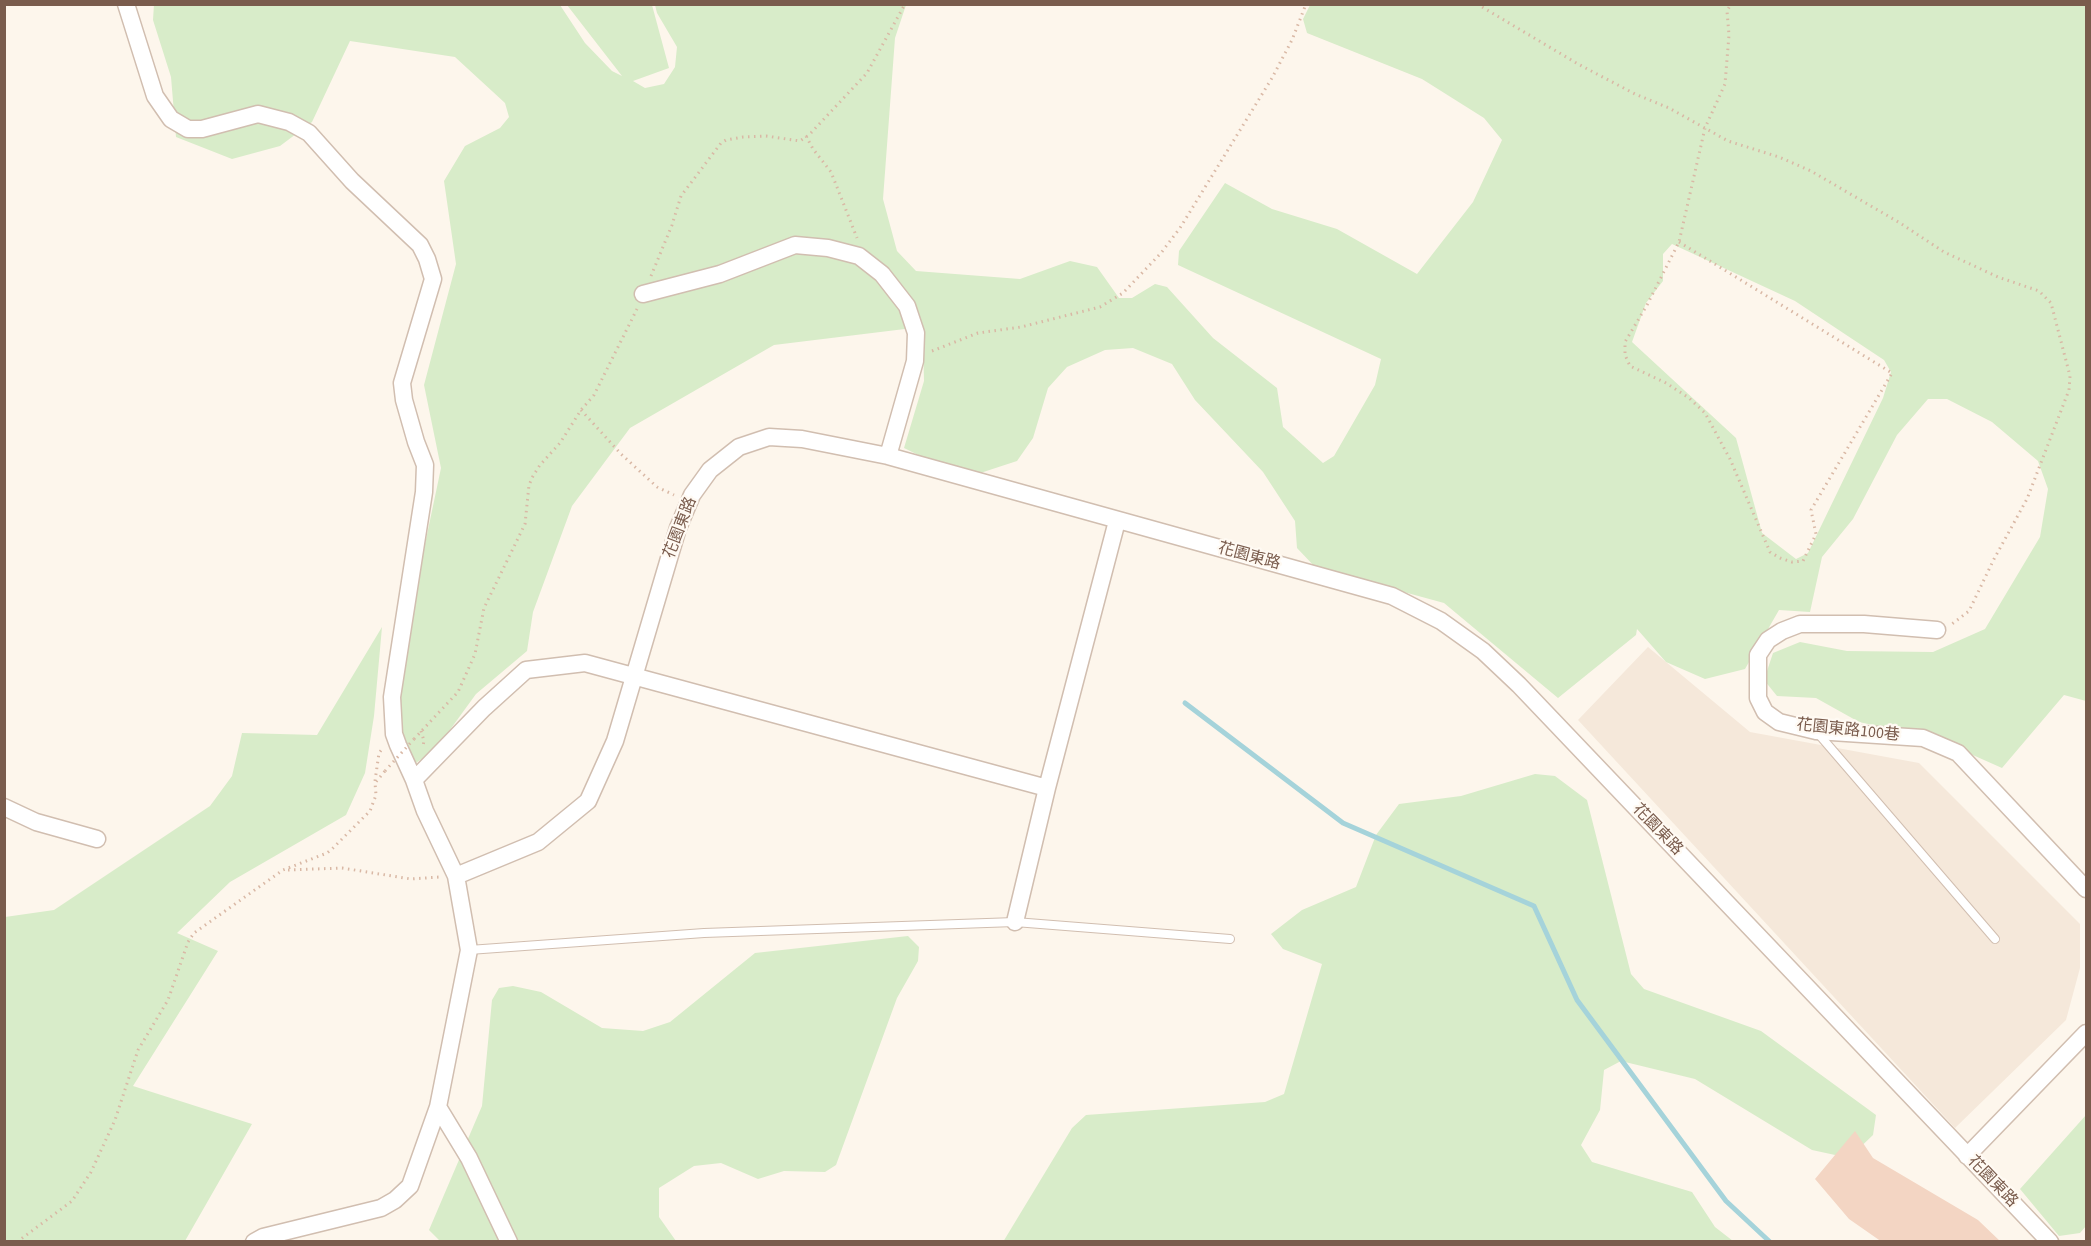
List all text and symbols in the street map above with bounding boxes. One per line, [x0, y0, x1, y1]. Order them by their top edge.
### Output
street label: 花園東路 [661, 495, 701, 561]
street label: 花園東路 [1216, 539, 1282, 575]
street label: 花園東路100巷 [1795, 716, 1901, 746]
street label: 花園東路 [1628, 800, 1686, 860]
street label: 花園東路 [1963, 1152, 2021, 1212]

